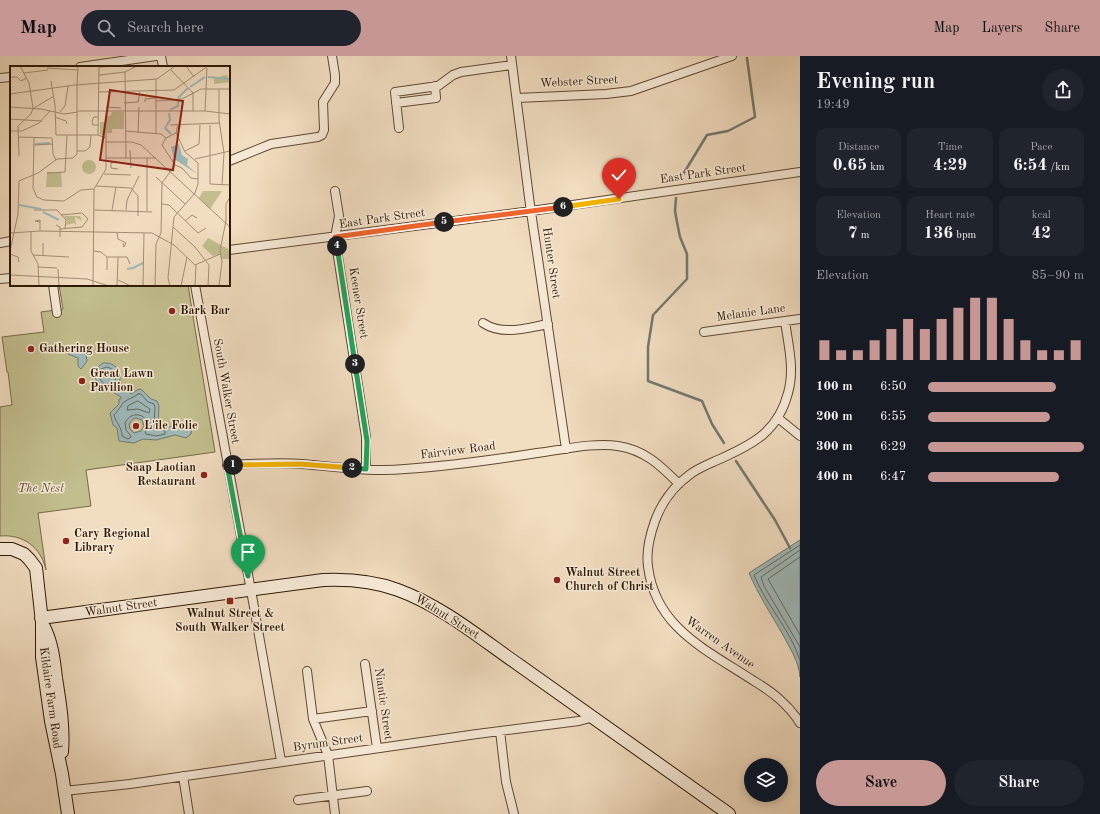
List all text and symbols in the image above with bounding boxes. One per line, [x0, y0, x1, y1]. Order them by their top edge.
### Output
search box [81, 10, 361, 46]
icon: search [95, 17, 117, 39]
text: Map [20, 19, 57, 38]
text: Search here [127, 21, 204, 36]
text: Map [934, 21, 960, 35]
text: Layers [982, 21, 1023, 35]
text: Share [1045, 21, 1080, 35]
inset map [10, 66, 230, 286]
button: share [1042, 69, 1084, 111]
text: Evening run [816, 71, 935, 93]
street label: Webster Street [540, 74, 618, 90]
text: 19:49 [816, 98, 850, 111]
text: Distance [838, 142, 879, 153]
text: Time [938, 142, 962, 153]
text: Pace [1030, 142, 1052, 153]
text: 0.65 [833, 157, 867, 174]
text: 4:29 [933, 157, 967, 174]
text: 6:54 [1013, 157, 1047, 174]
pin [602, 158, 636, 199]
street label: East Park Street [659, 162, 747, 186]
text: km [867, 162, 885, 173]
text: /km [1047, 162, 1070, 173]
icon: check [608, 164, 630, 186]
pin: 6 [553, 197, 573, 217]
text: 6 [560, 201, 566, 212]
street label: East Park Street [338, 207, 426, 231]
text: Elevation [836, 210, 881, 221]
text: Heart rate [925, 210, 975, 221]
text: kcal [1032, 210, 1051, 221]
pin: 5 [434, 212, 454, 232]
text: 5 [441, 216, 447, 227]
text: 7 [848, 225, 858, 242]
text: 136 [924, 225, 953, 242]
text: 42 [1031, 225, 1051, 242]
street label: Hunter Street [540, 226, 562, 300]
text: m [858, 230, 870, 241]
text: bpm [953, 230, 976, 241]
pin: 4 [327, 236, 347, 256]
text: 4 [334, 240, 340, 251]
street label: Keener Street [346, 266, 370, 340]
text: Elevation [816, 269, 869, 282]
text: 85–90 m [1032, 269, 1084, 282]
street label: Melanie Lane [716, 302, 787, 324]
place label: Bark Bar [180, 305, 230, 317]
marker: Bark Bar [167, 306, 177, 316]
street label: South Walker Street [211, 337, 241, 445]
place label: Gathering House [39, 343, 130, 355]
marker: Gathering House [26, 344, 36, 354]
pin: 3 [345, 354, 365, 374]
text: 3 [352, 358, 358, 369]
place label: Great Lawn Pavilion [90, 368, 153, 394]
marker: Great Lawn Pavilion [77, 376, 87, 386]
text: 100 m [816, 380, 853, 393]
text: 6:50 [880, 380, 906, 393]
text: 200 m [816, 410, 853, 423]
text: 6:55 [880, 410, 906, 423]
place label: L'île Folie [144, 420, 198, 432]
marker: L'île Folie [131, 421, 141, 431]
street label: Fairview Road [420, 440, 496, 462]
text: 300 m [816, 440, 853, 453]
text: 6:29 [880, 440, 906, 453]
pin: 1 [223, 455, 243, 475]
pin: 2 [342, 458, 362, 478]
text: 1 [230, 459, 236, 470]
place label: Saap Laotian Restaurant [126, 462, 197, 488]
text: 2 [349, 462, 355, 473]
marker: Saap Laotian Restaurant [199, 470, 209, 480]
text: 400 m [816, 470, 853, 483]
text: 6:47 [880, 470, 906, 483]
park label: The Nest [18, 483, 64, 495]
place label: Cary Regional Library [74, 528, 150, 554]
pin [231, 535, 265, 576]
marker: Cary Regional Library [61, 536, 71, 546]
icon: arrive [237, 541, 259, 563]
place label: Walnut Street Church of Christ [565, 567, 654, 593]
marker: Walnut Street Church of Christ [552, 575, 562, 585]
street label: Walnut Street [413, 592, 481, 642]
marker: Walnut Street & South Walker Street [225, 596, 235, 606]
street label: Walnut Street [84, 597, 158, 619]
place label: Walnut Street & South Walker Street [175, 608, 286, 634]
street label: Warren Avenue [683, 615, 757, 671]
street label: Kildaire Farm Road [37, 646, 63, 750]
street label: Niantic Street [372, 667, 394, 741]
street label: Byrum Street [292, 732, 364, 754]
map controls [744, 758, 788, 802]
button: layers [744, 758, 788, 802]
button: Save [816, 760, 946, 806]
button: Share [954, 760, 1084, 806]

